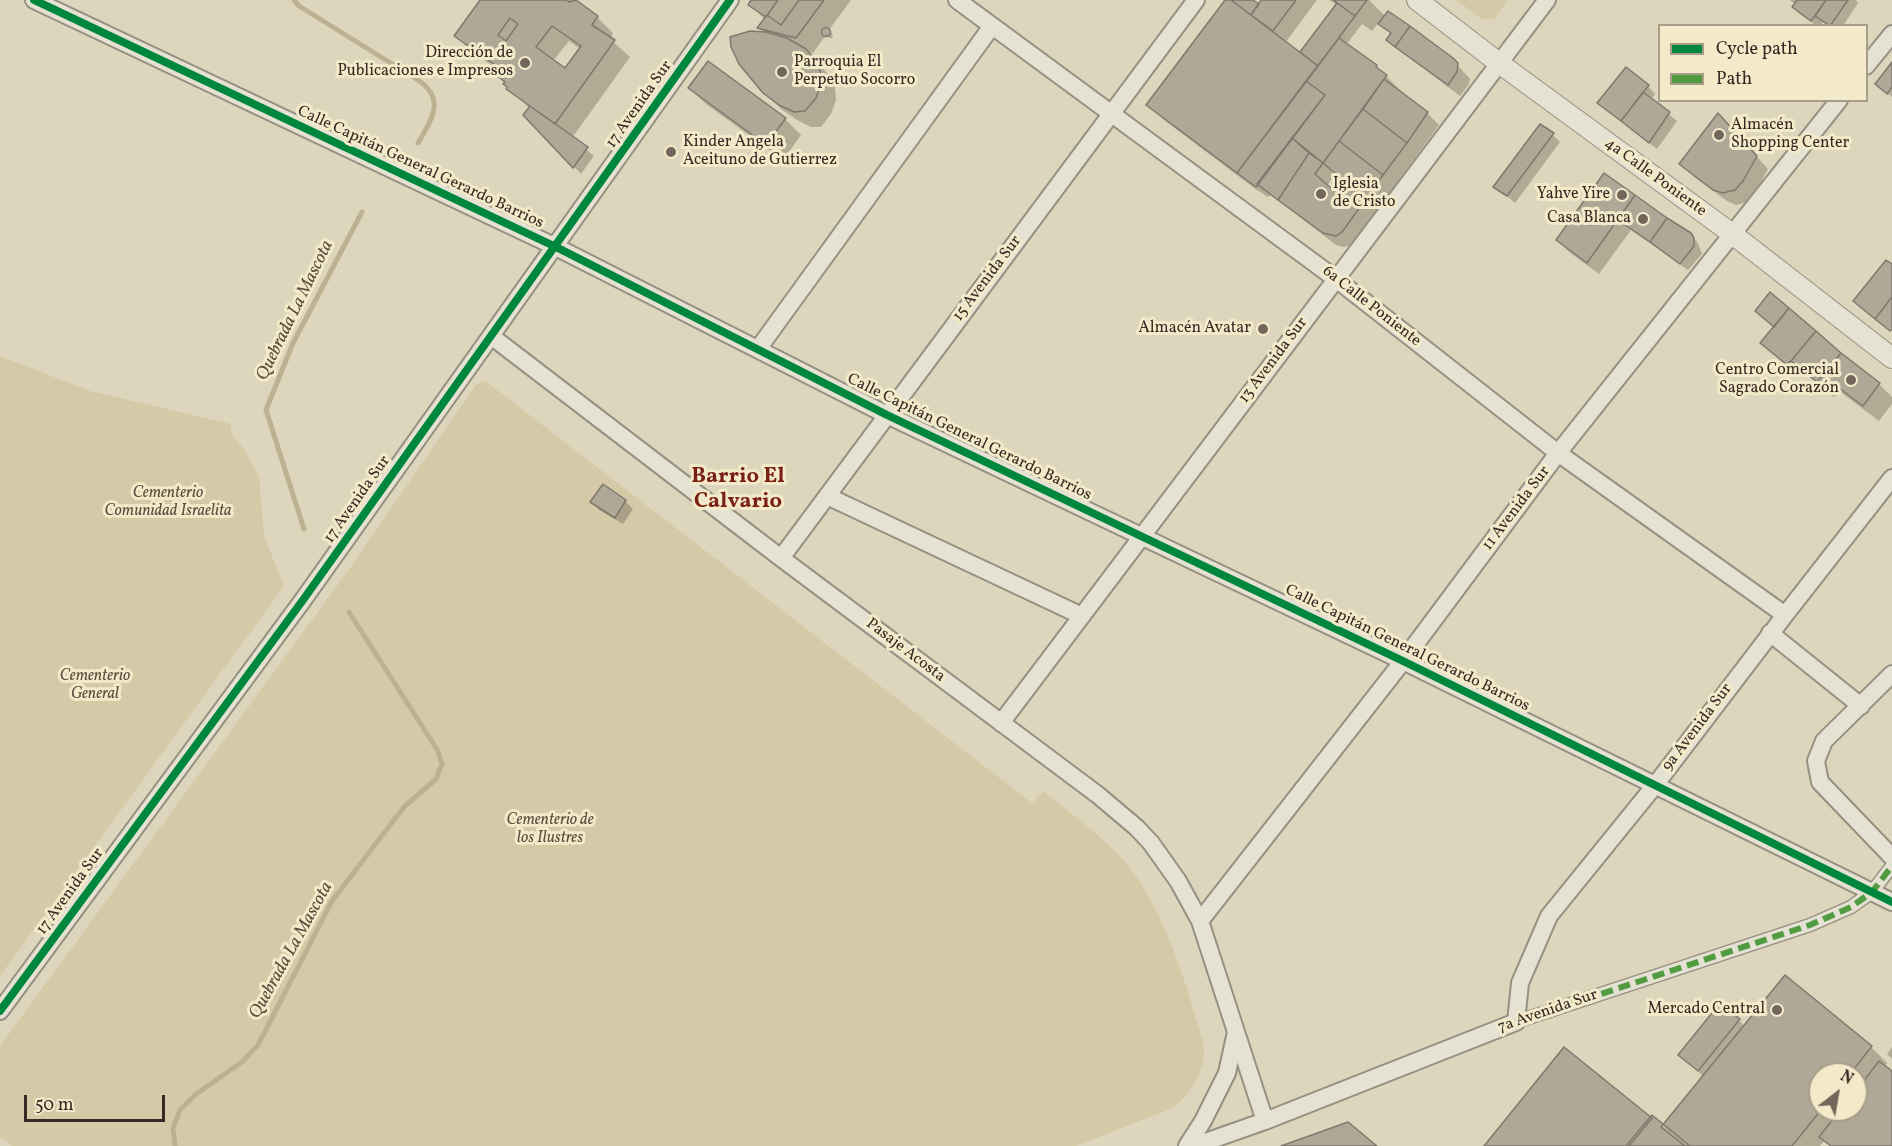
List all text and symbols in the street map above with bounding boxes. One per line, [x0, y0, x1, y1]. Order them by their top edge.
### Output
legend [1658, 24, 1868, 102]
text: Cycle path [1716, 37, 1798, 62]
place label: Dirección de Publicaciones e Impresos [337, 44, 513, 82]
place label: Parroquia El Perpetuo Socorro [794, 53, 915, 91]
marker: Dirección de Publicaciones e Impresos [518, 56, 532, 70]
street label: 17 Avenida Sur [603, 58, 677, 152]
marker: Parroquia El Perpetuo Socorro [775, 65, 789, 79]
text: Path [1716, 67, 1752, 92]
street label: Calle Capitán General Gerardo Barrios [294, 102, 546, 234]
place label: Almacén Shopping Center [1731, 116, 1849, 154]
marker: Almacén Shopping Center [1712, 128, 1726, 142]
place label: Kinder Angela Aceituno de Gutierrez [683, 133, 837, 171]
street label: 4a Calle Poniente [1600, 135, 1710, 221]
marker: Kinder Angela Aceituno de Gutierrez [664, 145, 678, 159]
place label: Iglesia de Cristo [1333, 175, 1396, 213]
place label: Yahve Yire [1537, 185, 1610, 205]
marker: Iglesia de Cristo [1314, 187, 1328, 201]
marker: Yahve Yire [1615, 188, 1629, 202]
place label: Casa Blanca [1547, 209, 1631, 229]
marker: Casa Blanca [1636, 212, 1650, 226]
street label: 15 Avenida Sur [950, 232, 1026, 326]
water label: Quebrada La Mascota [253, 237, 339, 385]
street label: 6a Calle Poniente [1318, 262, 1424, 352]
street label: 13 Avenida Sur [1235, 314, 1313, 408]
place label: Almacén Avatar [1139, 319, 1251, 339]
marker: Almacén Avatar [1256, 322, 1270, 336]
place label: Centro Comercial Sagrado Corazón [1715, 361, 1839, 399]
street label: Calle Capitán General Gerardo Barrios [844, 370, 1094, 506]
marker: Centro Comercial Sagrado Corazón [1844, 373, 1858, 387]
street label: 17 Avenida Sur [321, 453, 395, 547]
street label: 11 Avenida Sur [1479, 463, 1555, 555]
district label: Barrio El Calvario [691, 465, 785, 516]
park label: Cementerio Comunidad Israelita [104, 484, 232, 522]
street label: Calle Capitán General Gerardo Barrios [1282, 581, 1532, 717]
street label: Pasaje Acosta [862, 615, 948, 687]
park label: Cementerio General [60, 667, 130, 705]
street label: 9a Avenida Sur [1659, 680, 1737, 776]
park label: Cementerio de los Ilustres [506, 811, 594, 849]
street label: 17 Avenida Sur [33, 845, 109, 939]
water label: Quebrada La Mascota [245, 879, 339, 1023]
street label: 7a Avenida Sur [1496, 986, 1600, 1038]
place label: Mercado Central [1648, 1000, 1765, 1020]
marker: Mercado Central [1770, 1003, 1784, 1017]
north arrow [1808, 1062, 1868, 1122]
text: N [1836, 1066, 1857, 1091]
scale bar [27, 1083, 168, 1121]
text: 50 m [35, 1093, 74, 1118]

